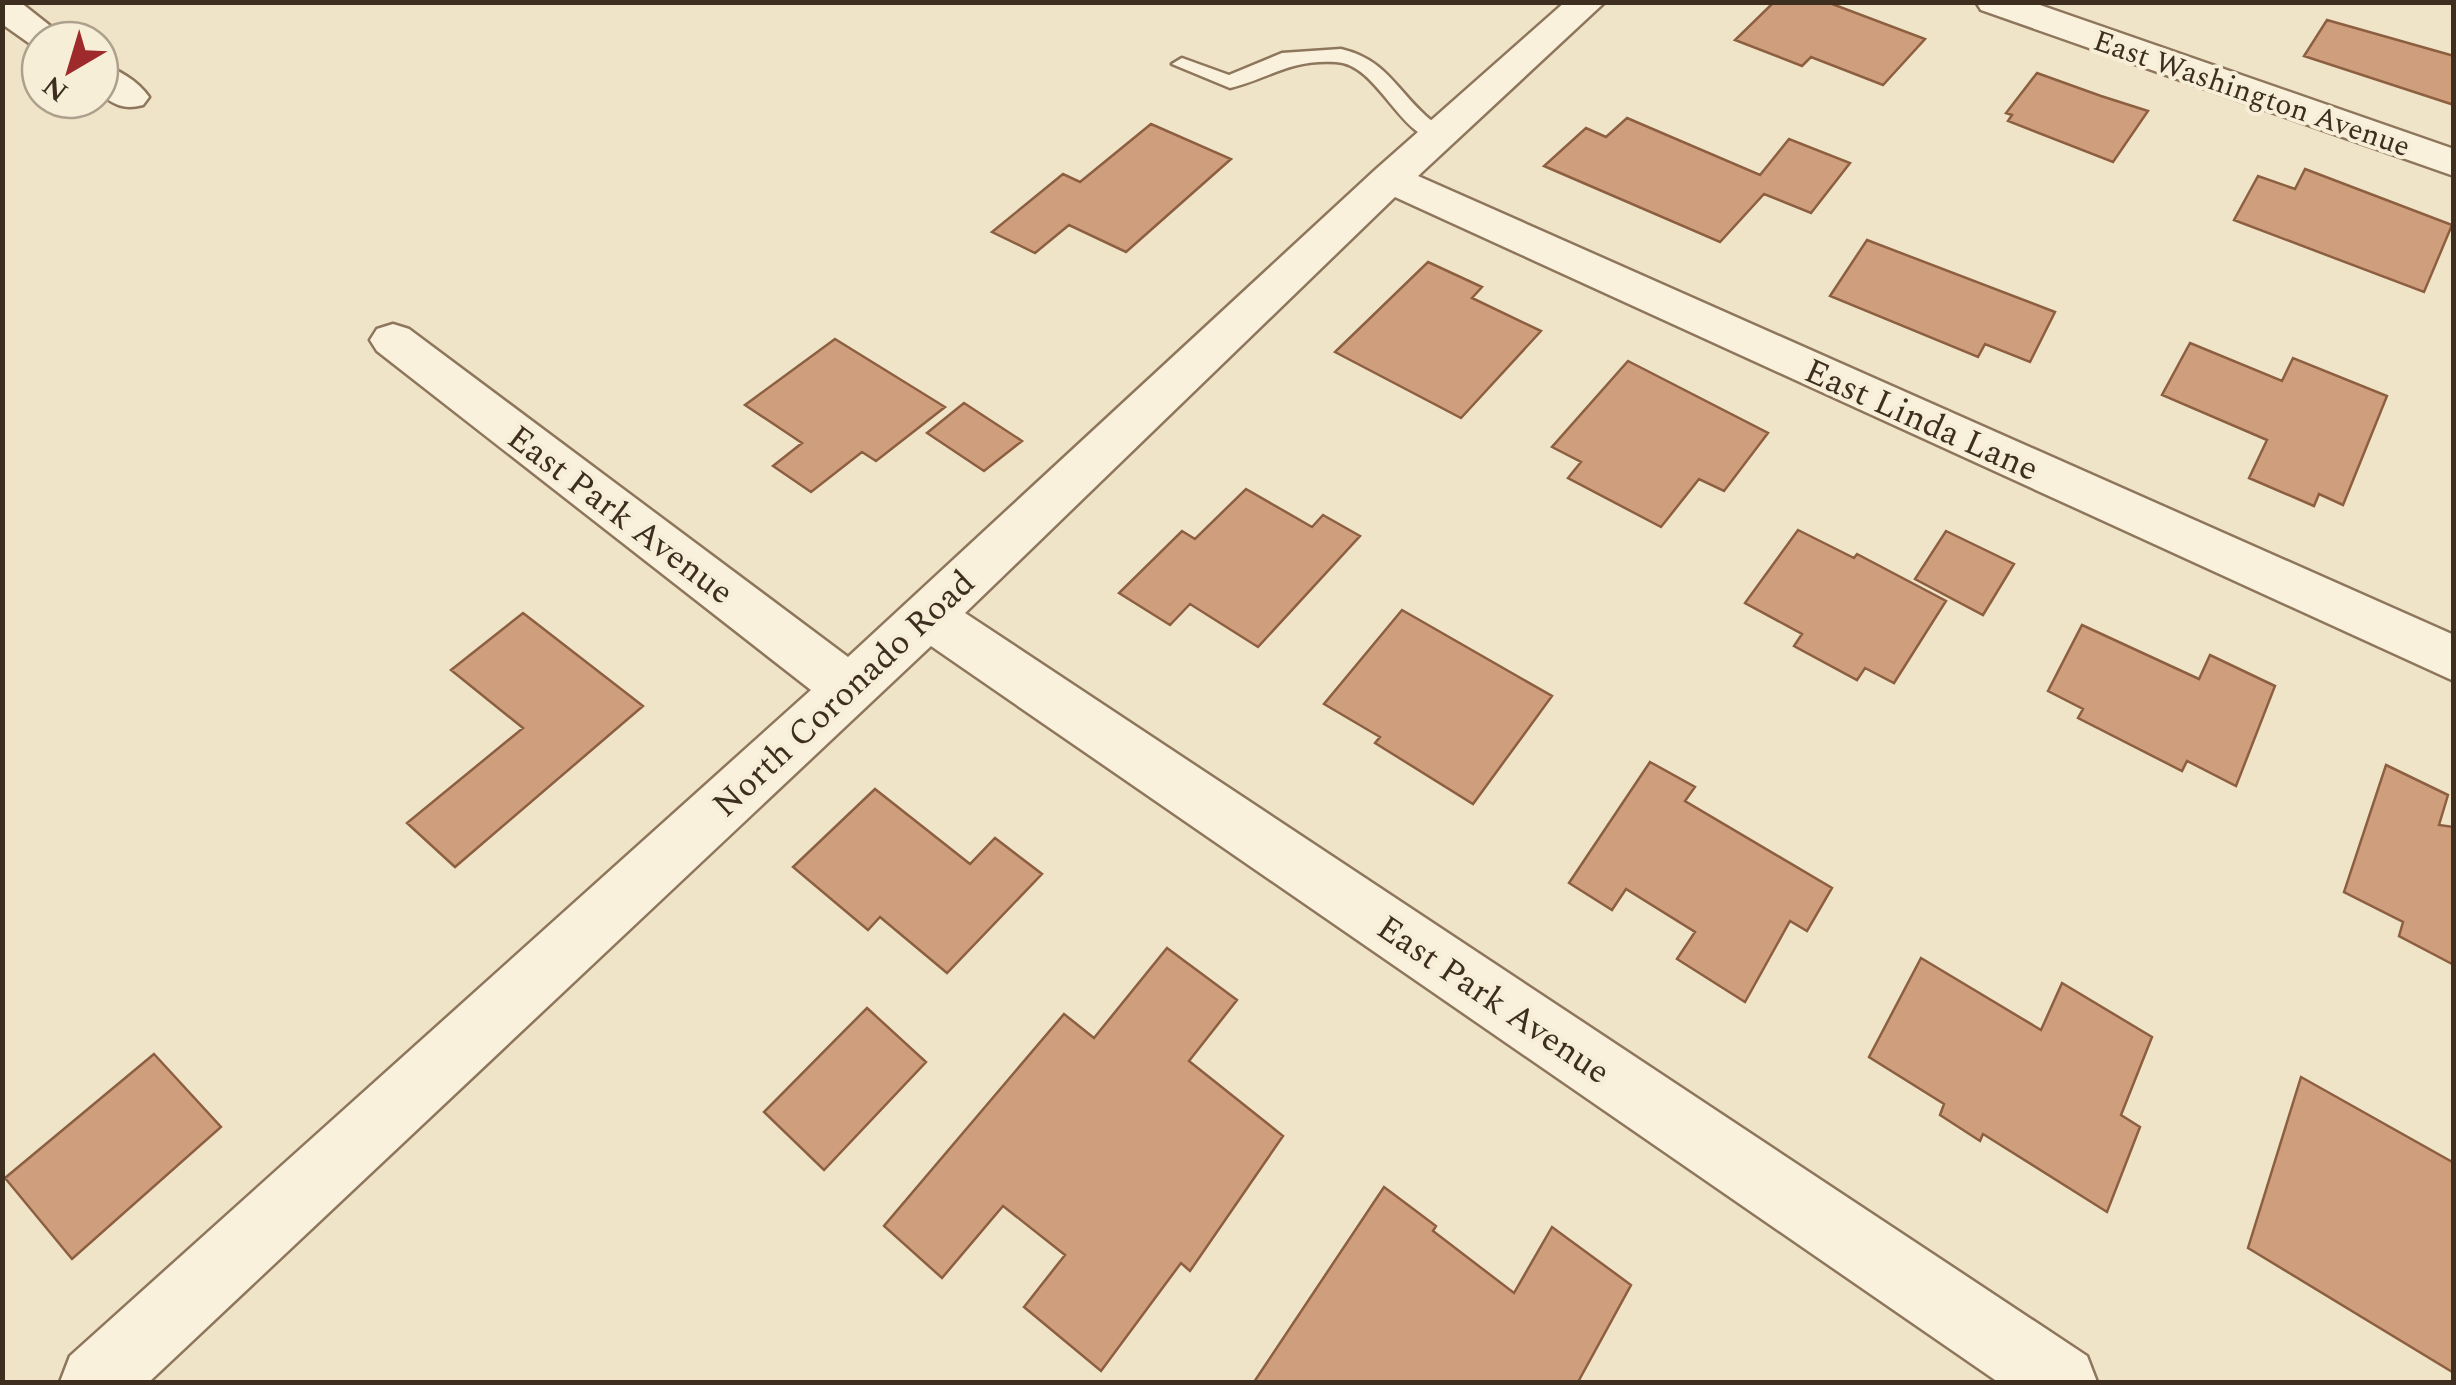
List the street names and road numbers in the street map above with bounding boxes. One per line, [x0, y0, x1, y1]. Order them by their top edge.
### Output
street label: East Washington Avenue [2087, 18, 2416, 170]
street label: East Linda Lane [1796, 345, 2047, 496]
street label: East Park Avenue [495, 412, 745, 618]
street label: North Coronado Road [701, 558, 987, 830]
street label: East Park Avenue [1365, 902, 1621, 1098]

